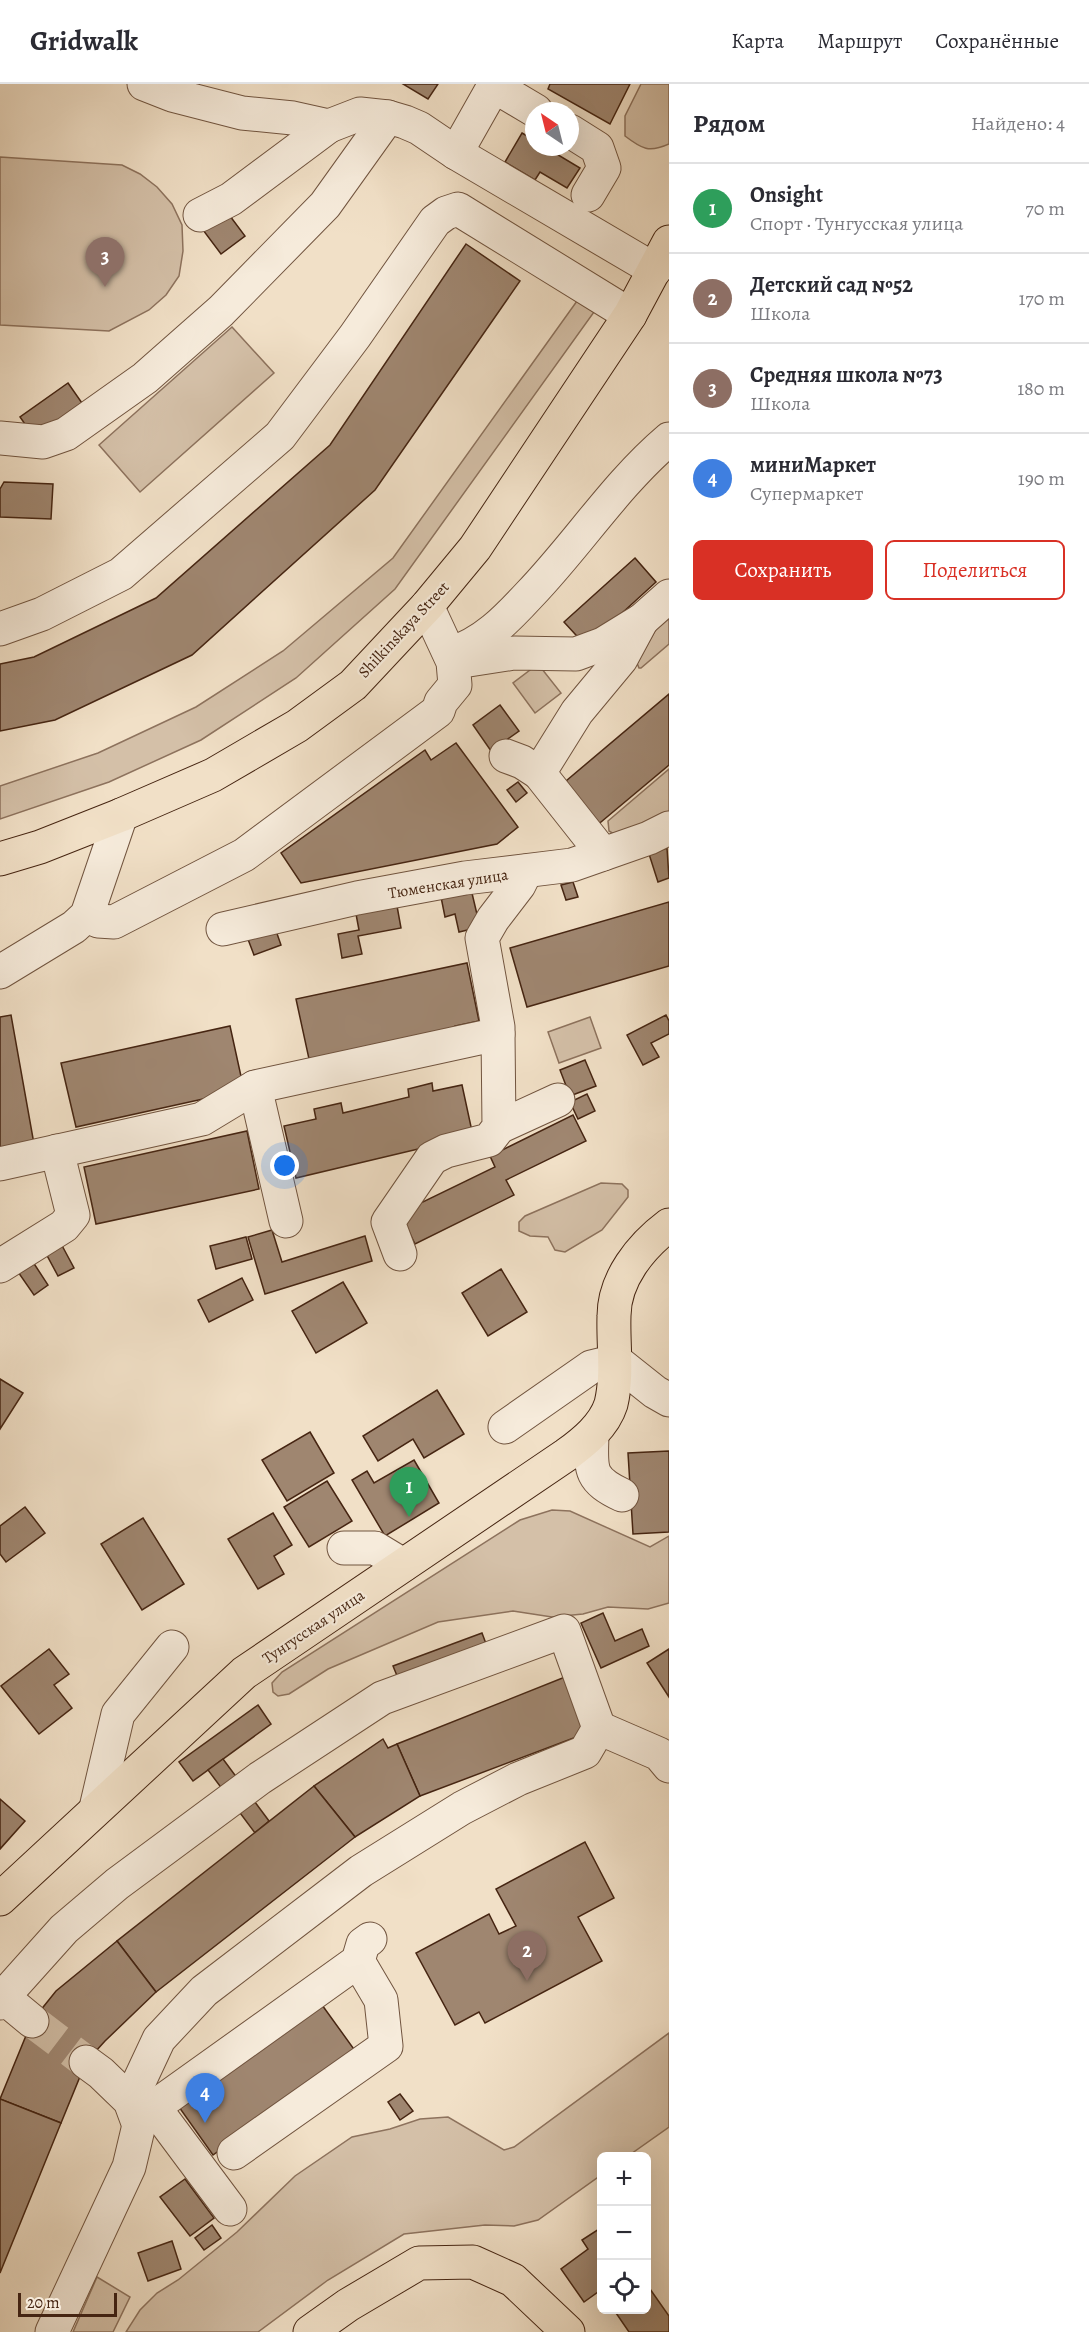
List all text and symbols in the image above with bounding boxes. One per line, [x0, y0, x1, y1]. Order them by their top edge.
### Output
text: Gridwalk [30, 22, 138, 60]
text: Карта [731, 27, 784, 55]
text: Маршрут [817, 27, 902, 55]
text: Сохранённые [935, 27, 1059, 55]
north arrow [525, 102, 579, 156]
text: Рядом [693, 106, 765, 141]
text: Найдено: 4 [971, 110, 1065, 137]
text: Onsight [750, 180, 823, 210]
text: 1 [709, 195, 716, 222]
text: 70 m [1025, 195, 1065, 222]
text: Спорт · Тунгусская улица [750, 210, 963, 237]
pin: 3 [86, 238, 124, 287]
text: Детский сад №52 [750, 270, 913, 300]
text: 2 [708, 285, 717, 312]
text: 170 m [1019, 285, 1065, 312]
text: Школа [750, 300, 810, 327]
text: Средняя школа №73 [750, 360, 943, 390]
text: 3 [708, 375, 717, 402]
text: 180 m [1017, 375, 1065, 402]
text: Школа [750, 390, 810, 417]
text: миниМаркет [750, 450, 876, 480]
text: 4 [708, 465, 717, 492]
text: 190 m [1018, 465, 1065, 492]
text: Супермаркет [750, 480, 864, 507]
button: Сохранить [693, 540, 873, 600]
button: Поделиться [885, 540, 1065, 600]
street label: Shilkinskaya Street [353, 577, 454, 683]
street label: Тюменская улица [387, 864, 510, 904]
your location [270, 1151, 299, 1180]
pin: 1 [390, 1468, 428, 1517]
street label: Тунгусская улица [258, 1584, 370, 1669]
pin: 2 [508, 1932, 546, 1981]
pin: 4 [186, 2074, 224, 2123]
map controls [597, 2152, 651, 2314]
button: + [597, 2152, 651, 2206]
button: − [597, 2206, 651, 2260]
button: locate [597, 2260, 651, 2314]
scale bar [18, 2290, 117, 2318]
text: 20 m [27, 2292, 60, 2314]

